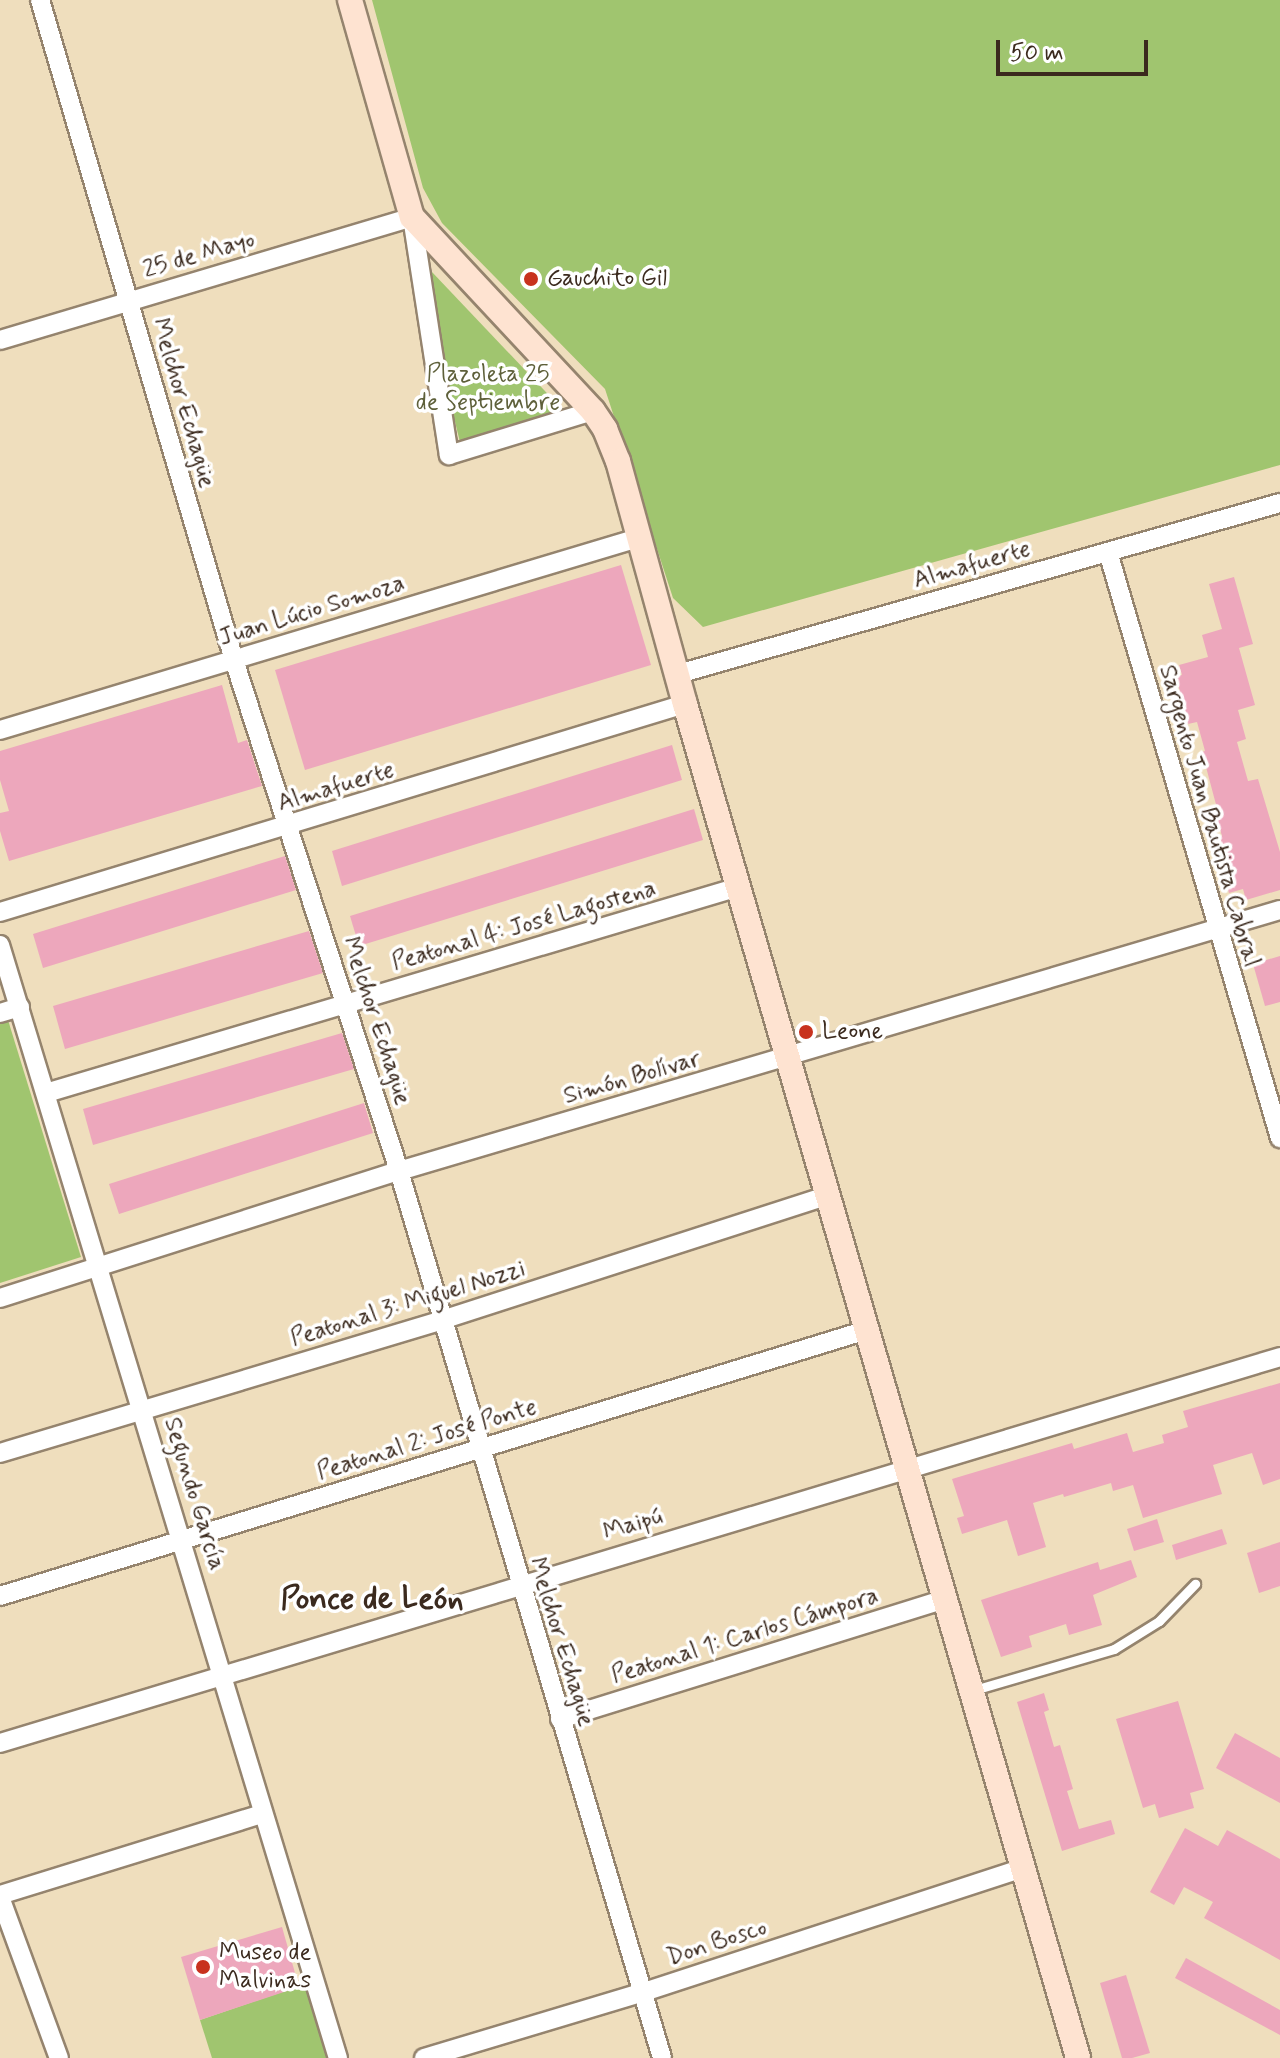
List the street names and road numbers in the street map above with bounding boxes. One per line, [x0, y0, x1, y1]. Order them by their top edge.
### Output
street label: 25 de Mayo [139, 225, 259, 285]
street label: Melchor Echagüe [145, 316, 221, 490]
street label: Almafuerte [910, 535, 1034, 595]
street label: Juan Lúcio Somoza [214, 569, 410, 653]
street label: Sargento Juan Bautista Cabral [1153, 664, 1265, 968]
street label: Almafuerte [274, 756, 398, 818]
street label: Peatonal 4: José Lagostena [389, 875, 659, 977]
street label: Melchor Echagüe [336, 935, 416, 1107]
street label: Simón Bolívar [560, 1045, 704, 1111]
street label: Peatonal 3: Miguel Nozzi [287, 1255, 529, 1353]
street label: Peatonal 2: José Ponte [314, 1393, 540, 1487]
street label: Segundo García [157, 1415, 231, 1573]
street label: Maipú [600, 1502, 666, 1548]
street label: Melchor Echagüe [522, 1556, 600, 1728]
street label: Peatonal 1: Carlos Cámpora [607, 1581, 883, 1691]
street label: Don Bosco [664, 1914, 770, 1972]

